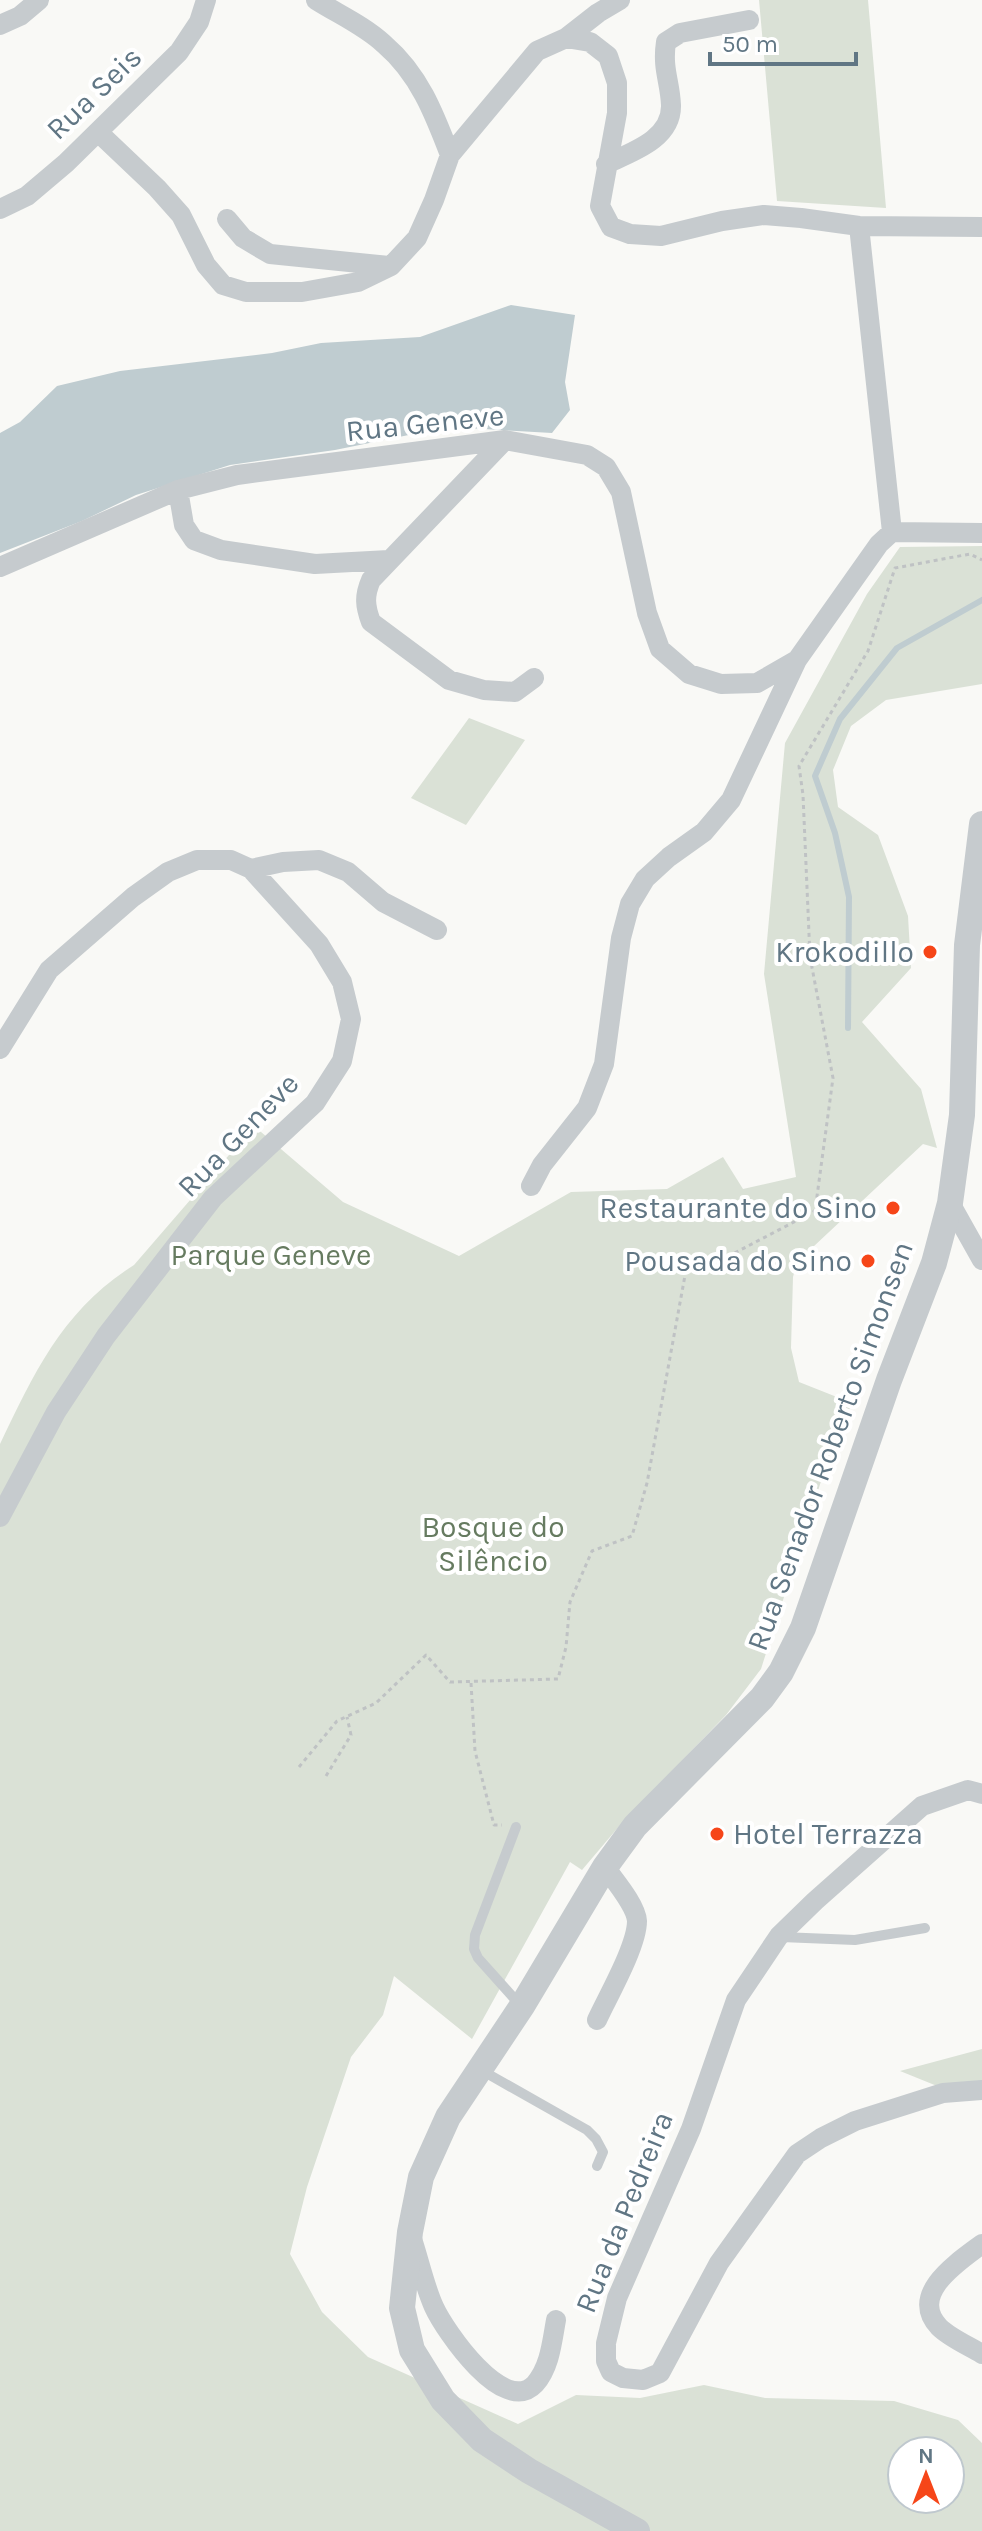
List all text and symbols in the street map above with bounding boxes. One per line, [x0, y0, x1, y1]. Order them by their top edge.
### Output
scale bar [710, 16, 856, 66]
text: 50 m [722, 30, 778, 58]
street label: Rua Seis [39, 39, 149, 147]
street label: Rua Geneve [344, 397, 506, 449]
place label: Krokodillo [775, 934, 914, 970]
marker: Krokodillo [921, 943, 939, 961]
street label: Rua Geneve [170, 1065, 306, 1205]
place label: Restaurante do Sino [599, 1190, 877, 1226]
marker: Restaurante do Sino [884, 1199, 902, 1217]
street label: Rua Senador Roberto Simonsen [739, 1236, 921, 1656]
park label: Parque Geneve [171, 1237, 371, 1273]
place label: Pousada do Sino [624, 1243, 852, 1279]
marker: Pousada do Sino [859, 1252, 877, 1270]
park label: Bosque do Silêncio [421, 1509, 565, 1579]
place label: Hotel Terrazza [733, 1816, 923, 1852]
marker: Hotel Terrazza [708, 1825, 726, 1843]
street label: Rua da Pedreira [567, 2106, 681, 2318]
north arrow [886, 2435, 966, 2515]
text: N [918, 2443, 934, 2469]

